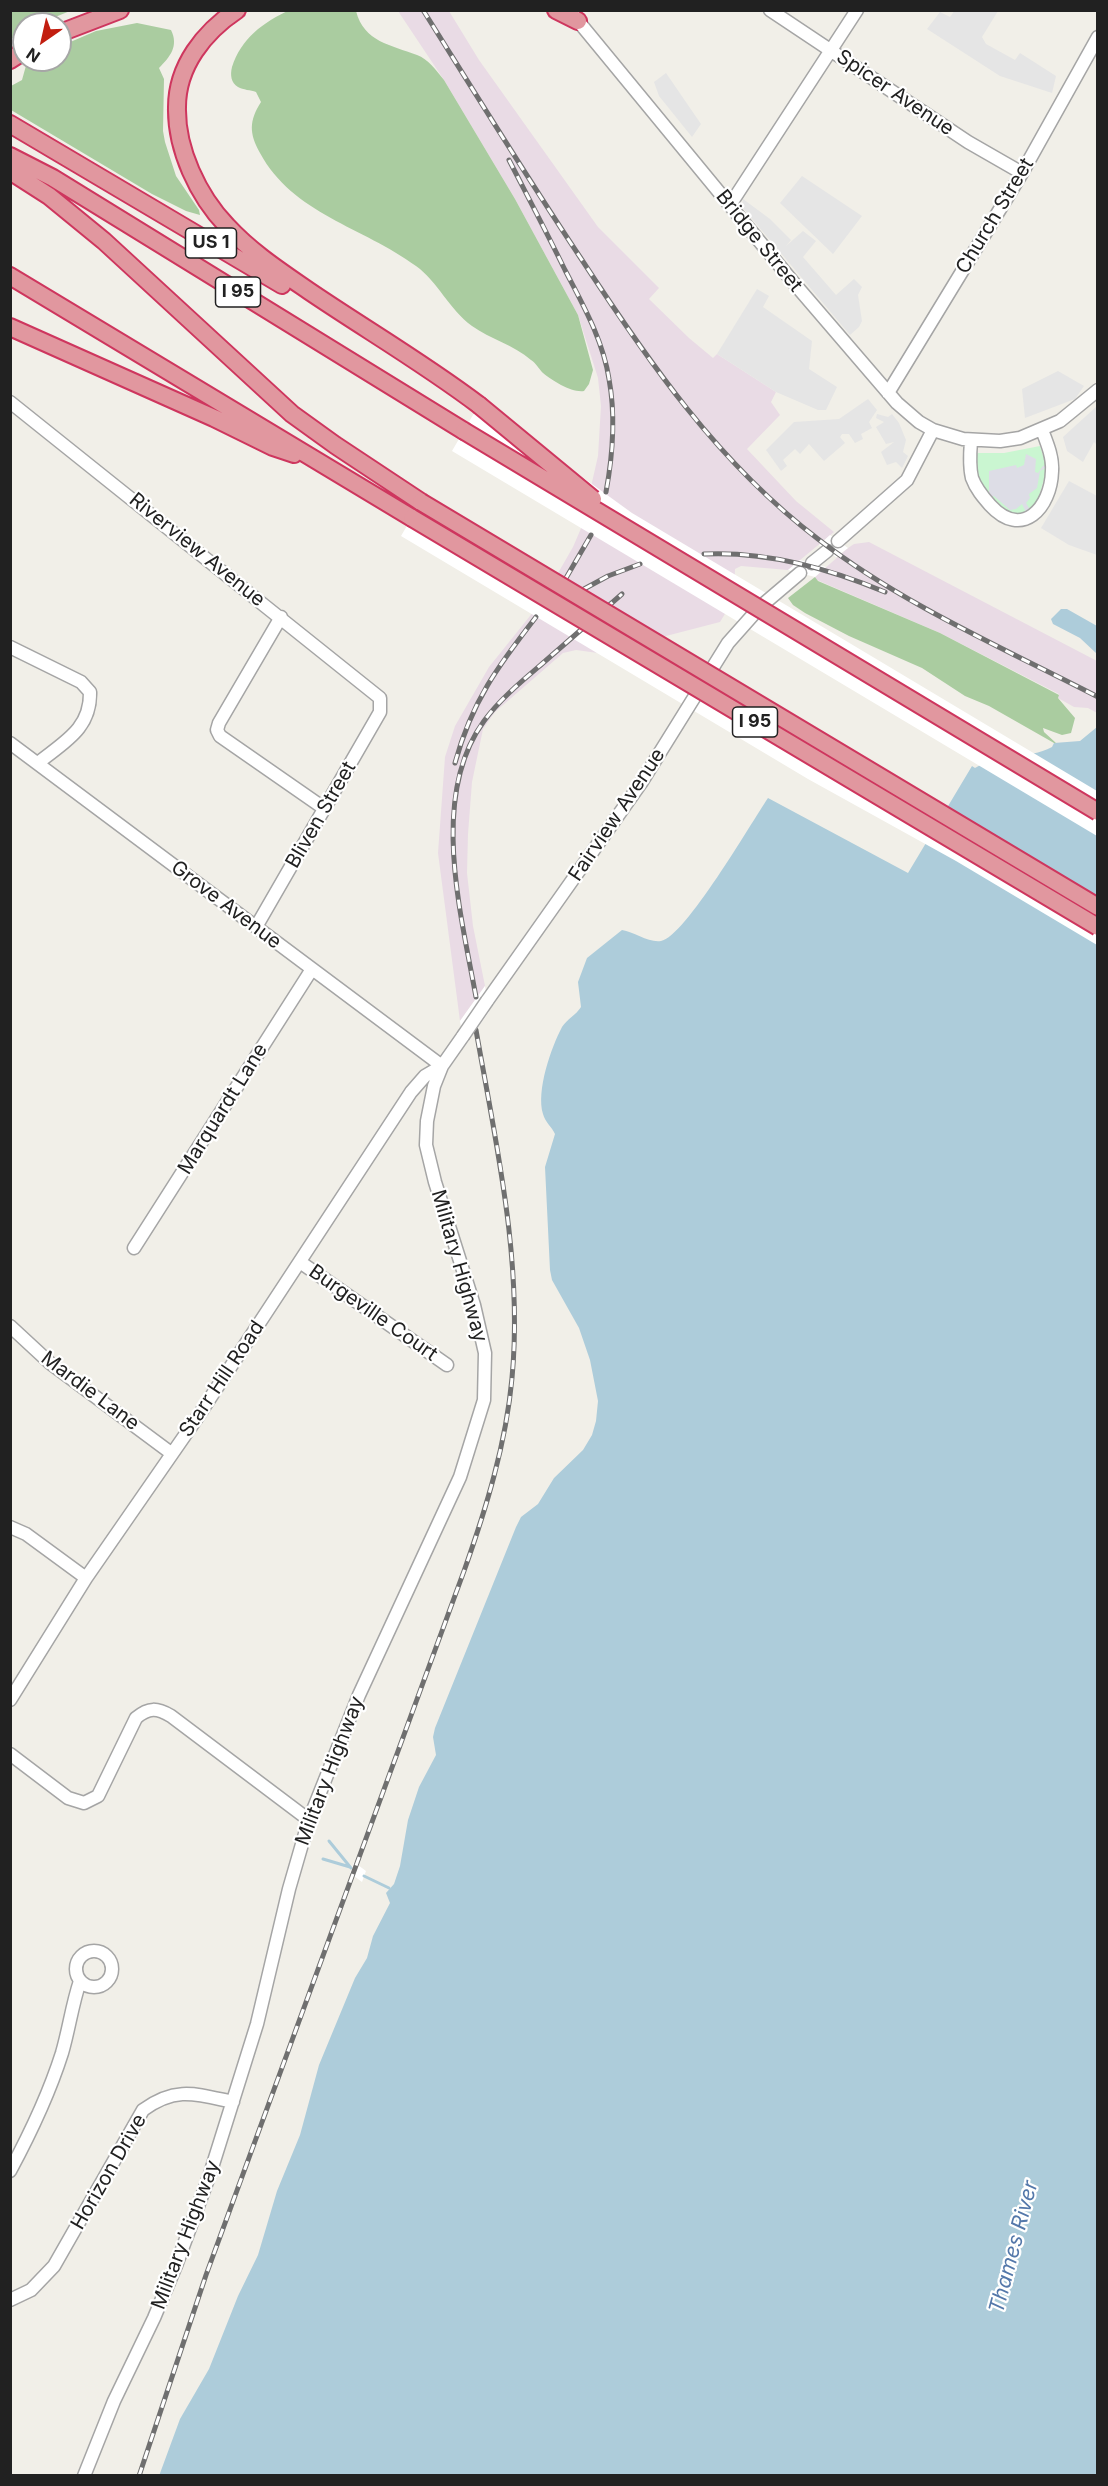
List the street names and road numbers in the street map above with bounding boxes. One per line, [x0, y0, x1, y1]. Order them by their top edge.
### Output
street label: Spicer Avenue [832, 45, 958, 141]
street label: Church Street [951, 154, 1039, 278]
street label: Bridge Street [711, 185, 807, 297]
road number: US 1 [186, 228, 236, 258]
road number: I 95 [216, 277, 260, 307]
street label: Riverview Avenue [124, 488, 270, 612]
road number: I 95 [732, 707, 777, 737]
street label: Fairview Avenue [564, 744, 670, 886]
street label: Bliven Street [281, 757, 361, 873]
street label: Grove Avenue [166, 856, 286, 954]
street label: Marquardt Lane [173, 1039, 273, 1179]
street label: Military Highway [426, 1187, 492, 1345]
street label: Burgeville Court [304, 1260, 442, 1366]
street label: Starr Hill Road [174, 1316, 270, 1442]
street label: Mardie Lane [36, 1346, 144, 1436]
street label: Military Highway [291, 1693, 369, 1849]
street label: Horizon Drive [66, 2110, 152, 2234]
street label: Military Highway [147, 2157, 225, 2313]

